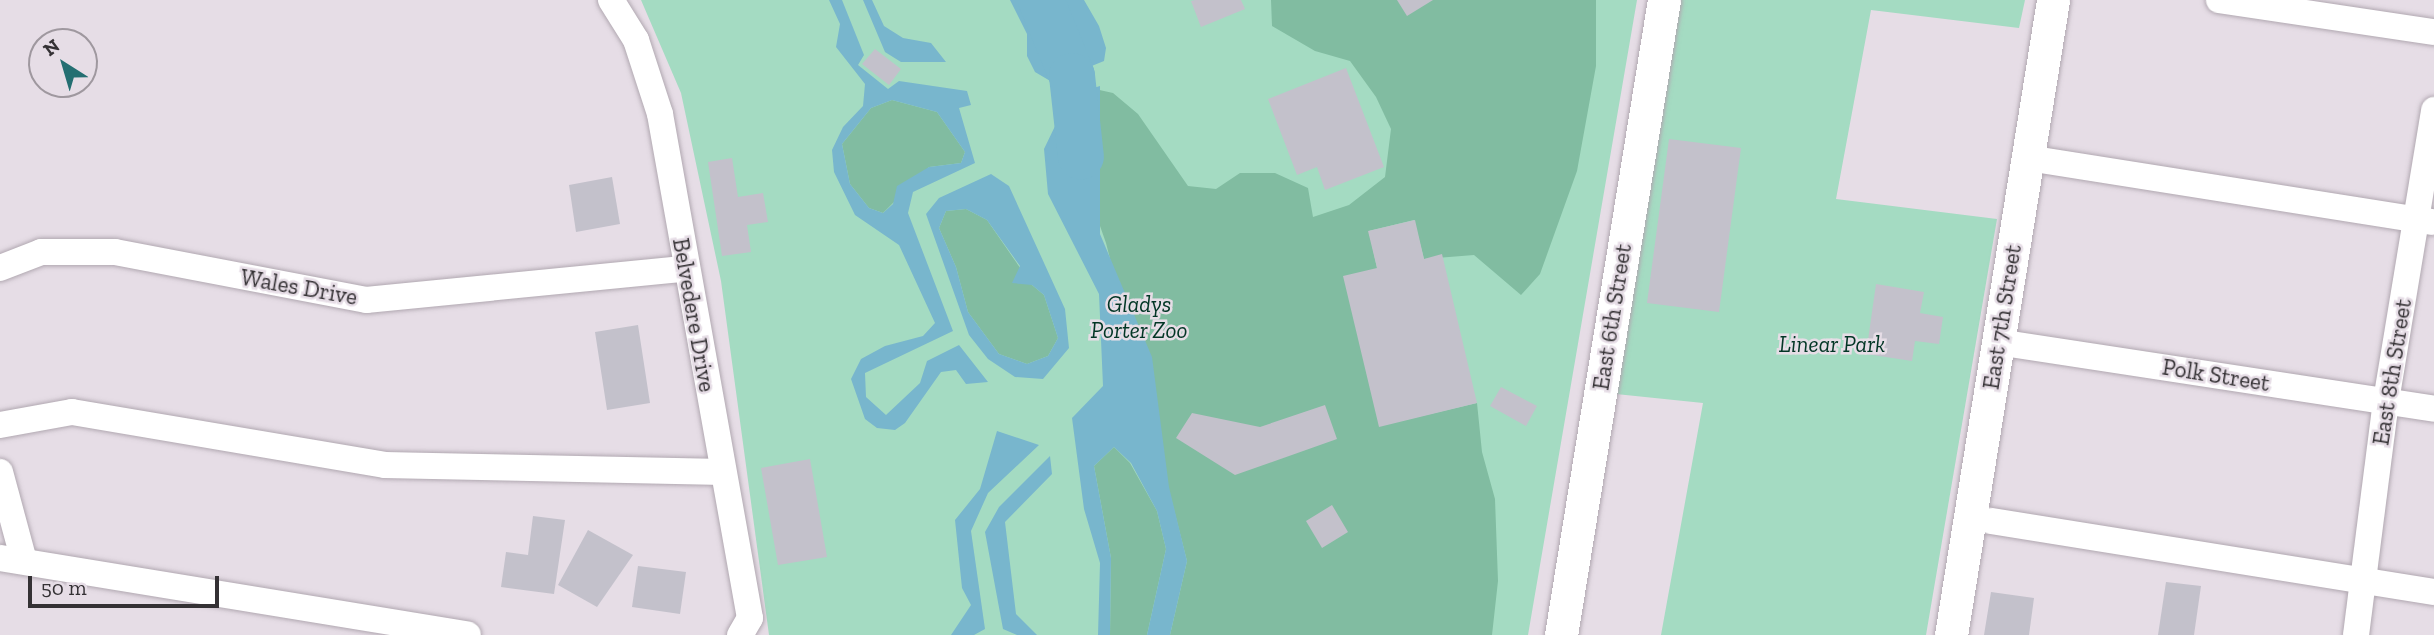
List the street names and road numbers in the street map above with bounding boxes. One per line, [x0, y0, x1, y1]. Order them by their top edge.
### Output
street label: Belvedere Drive [667, 236, 721, 394]
street label: East 6th Street [1587, 242, 1637, 392]
street label: East 7th Street [1977, 242, 2027, 392]
street label: Wales Drive [239, 263, 359, 311]
street label: East 8th Street [2367, 297, 2417, 447]
street label: Polk Street [2160, 353, 2272, 397]

